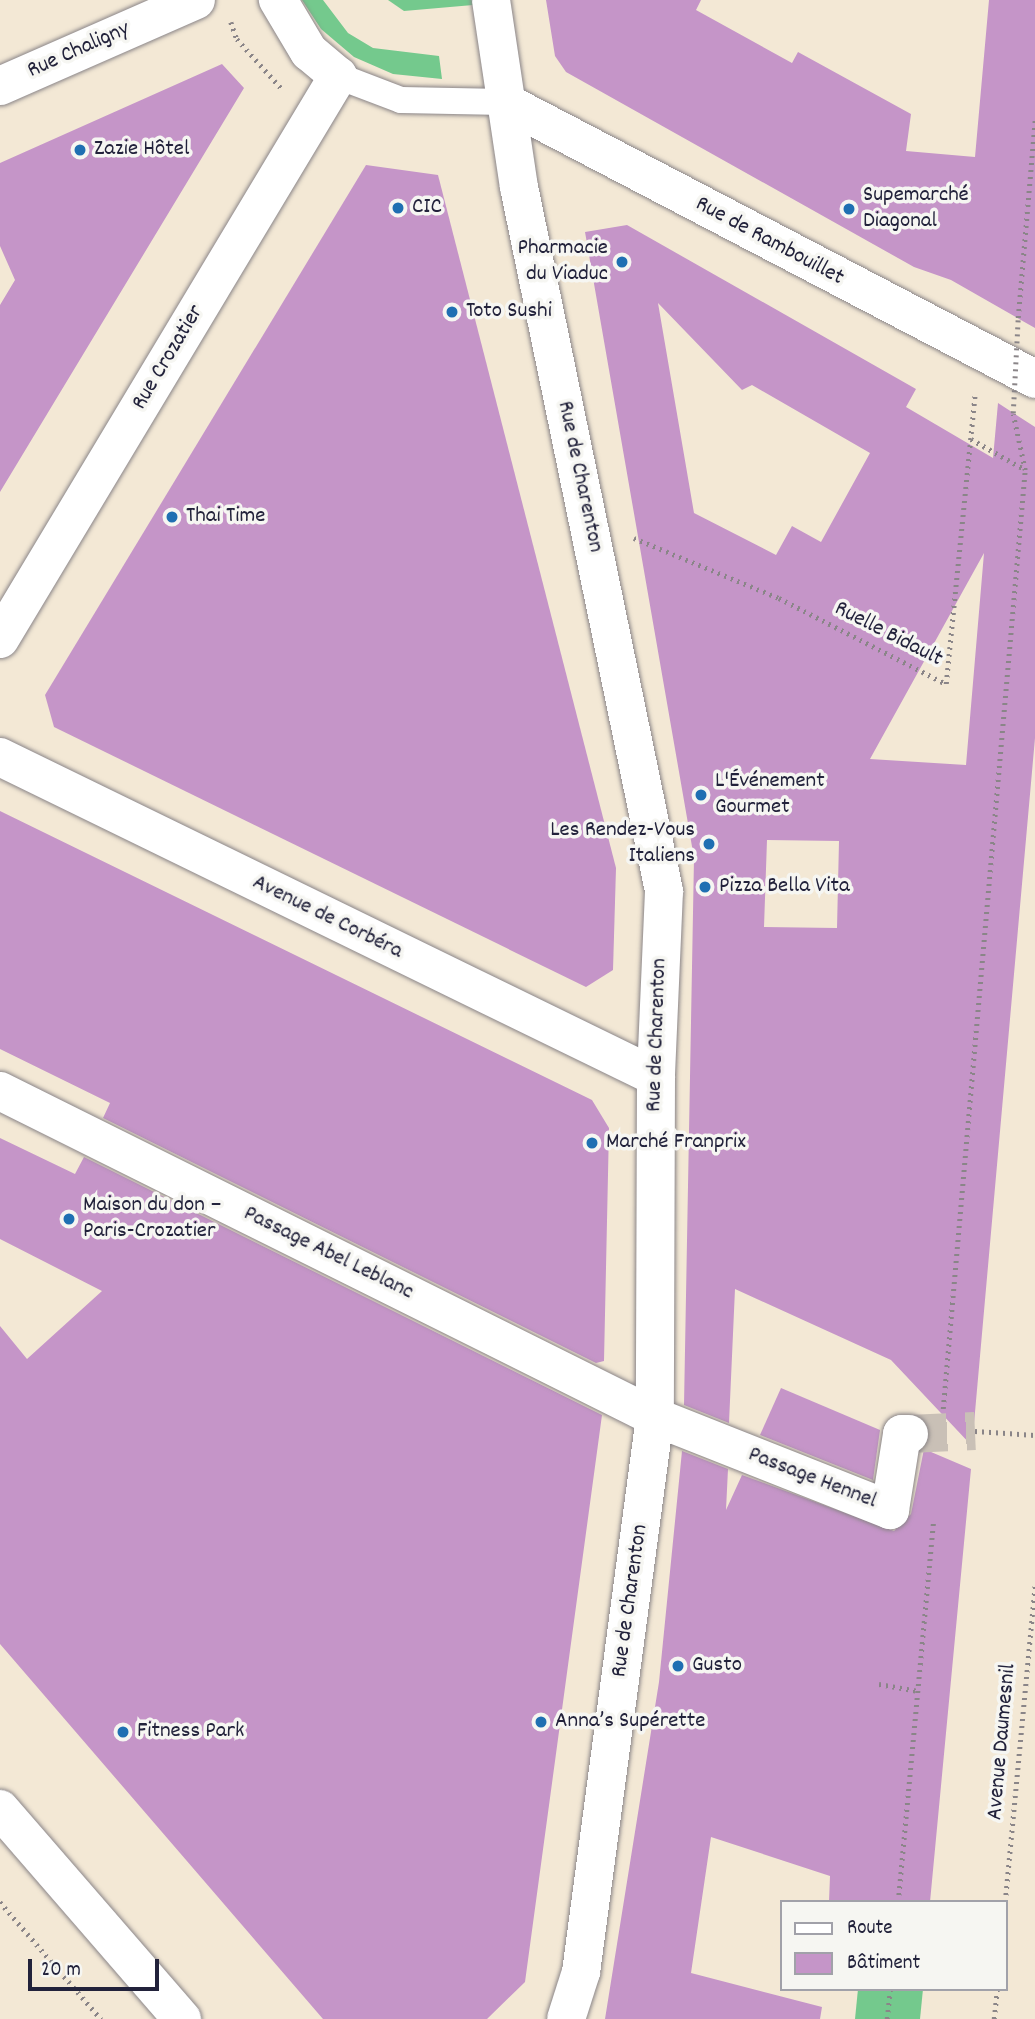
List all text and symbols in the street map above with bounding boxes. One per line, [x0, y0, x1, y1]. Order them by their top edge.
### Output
street label: Rue Chaligny [24, 16, 134, 86]
place label: Zazie Hôtel [94, 136, 189, 164]
marker: Zazie Hôtel [72, 142, 88, 158]
place label: Supemarché Diagonal [863, 182, 969, 236]
street label: Rue de Rambouillet [690, 191, 848, 293]
place label: CIC [412, 194, 442, 222]
marker: CIC [390, 200, 406, 216]
marker: Supemarché Diagonal [841, 201, 857, 217]
place label: Pharmacie du Viaduc [518, 235, 608, 289]
marker: Pharmacie du Viaduc [614, 254, 630, 270]
place label: Toto Sushi [466, 298, 552, 326]
street label: Rue Crozatier [127, 301, 211, 415]
marker: Toto Sushi [444, 304, 460, 320]
street label: Rue de Charenton [549, 399, 609, 555]
place label: Thai Time [186, 503, 265, 531]
marker: Thai Time [164, 509, 180, 525]
street label: Ruelle Bidault [829, 596, 947, 674]
place label: L'Événement Gourmet [715, 768, 825, 822]
marker: L'Événement Gourmet [693, 787, 709, 803]
place label: Les Rendez-Vous Italiens [550, 817, 695, 871]
marker: Les Rendez-Vous Italiens [701, 836, 717, 852]
street label: Avenue de Corbéra [247, 870, 407, 966]
place label: Pizza Bella Vita [719, 873, 850, 901]
marker: Pizza Bella Vita [697, 879, 713, 895]
street label: Rue de Charenton [642, 958, 674, 1112]
place label: Marché Franprix [606, 1129, 746, 1157]
marker: Marché Franprix [584, 1135, 600, 1151]
place label: Maison du don – Paris-Crozatier [83, 1192, 222, 1246]
street label: Passage Abel Leblanc [238, 1201, 418, 1307]
marker: Maison du don – Paris-Crozatier [61, 1211, 77, 1227]
street label: Passage Hennel [744, 1442, 880, 1516]
street label: Rue de Charenton [607, 1523, 655, 1679]
place label: Gusto [692, 1652, 742, 1680]
marker: Gusto [670, 1658, 686, 1674]
street label: Avenue Daumesnil [982, 1663, 1024, 1821]
place label: Anna’s Supérette [555, 1708, 705, 1736]
marker: Anna’s Supérette [533, 1714, 549, 1730]
place label: Fitness Park [137, 1718, 245, 1746]
marker: Fitness Park [115, 1724, 131, 1740]
legend [780, 1900, 1007, 1991]
text: Route [847, 1914, 893, 1944]
scale bar [32, 1946, 163, 1990]
text: Bâtiment [847, 1949, 920, 1979]
text: 20 m [41, 1956, 81, 1986]

